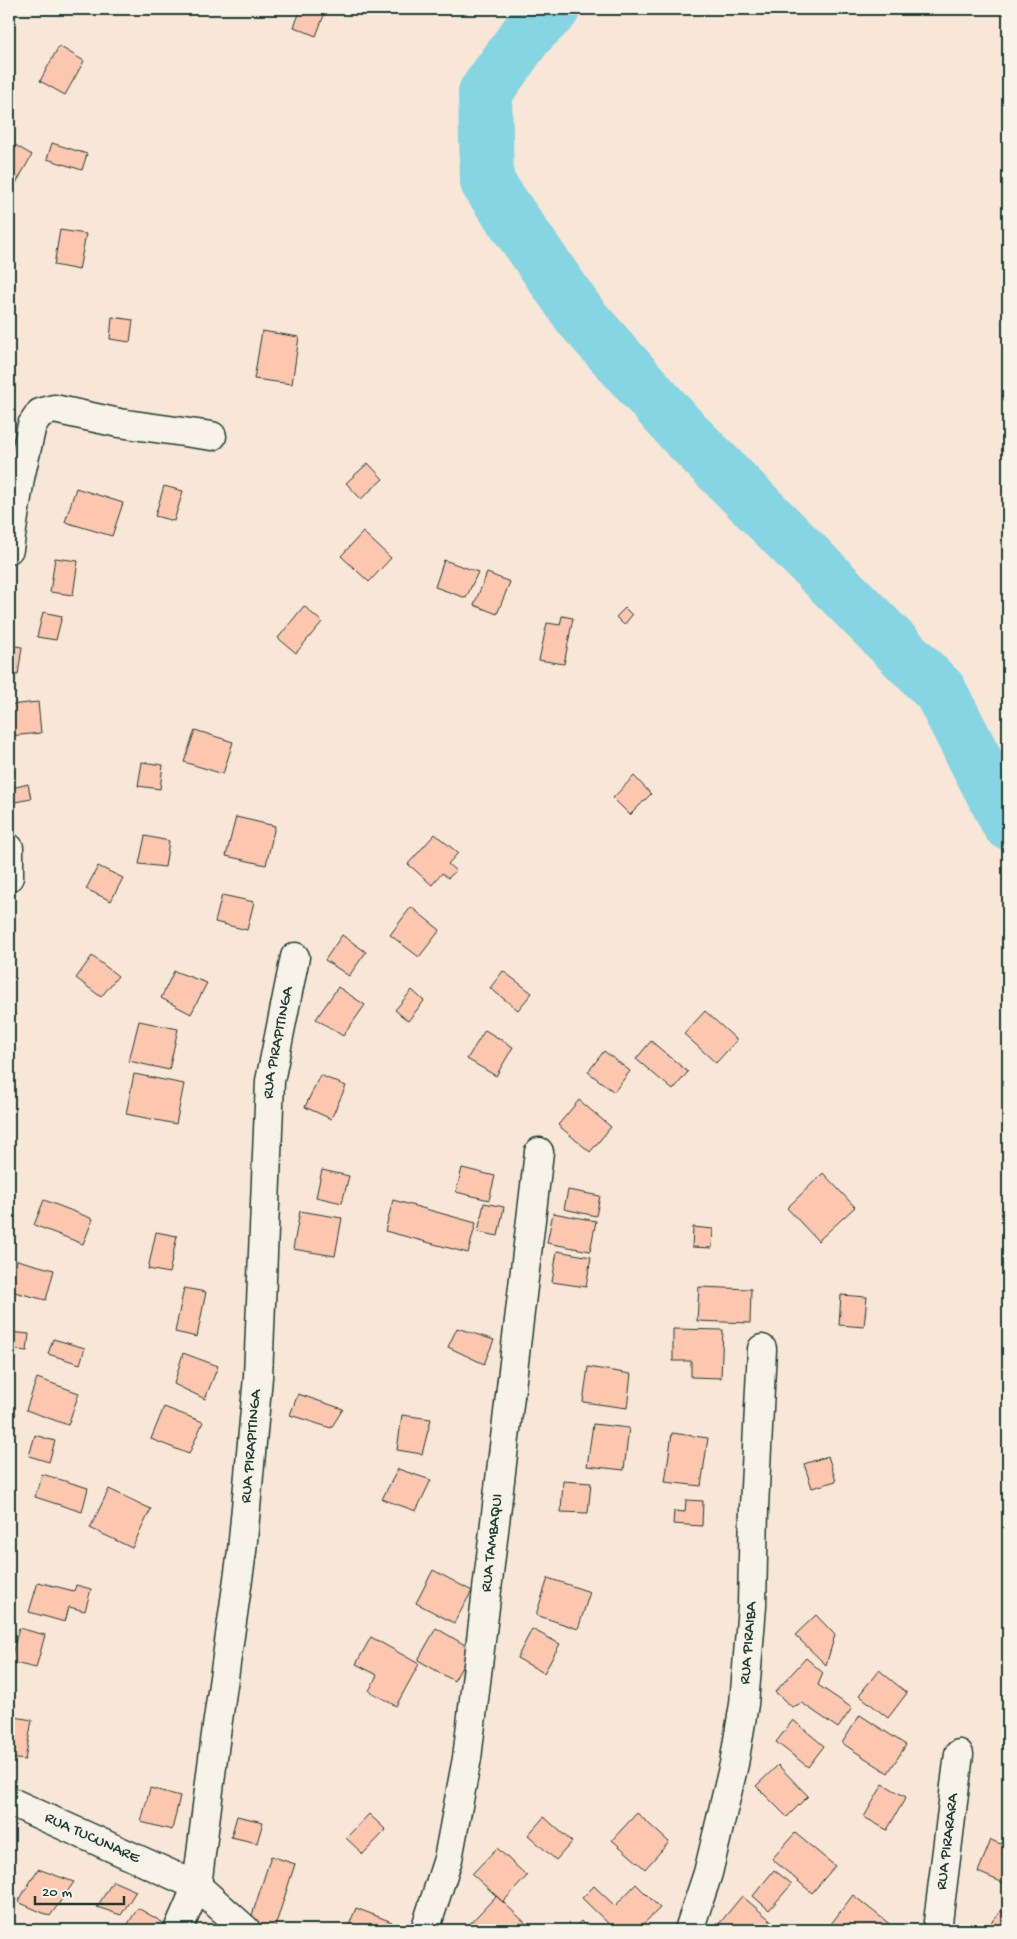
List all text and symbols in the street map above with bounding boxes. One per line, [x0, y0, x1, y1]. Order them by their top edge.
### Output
street label: RUA PIRAPITINGA [260, 983, 299, 1099]
street label: RUA PIRAPITINGA [237, 1387, 266, 1504]
street label: RUA TAMBAQUI [477, 1493, 508, 1593]
street label: RUA PIRAIBA [736, 1600, 762, 1685]
street label: RUA PIRARARA [933, 1791, 964, 1891]
street label: RUA TUCUNARE [41, 1809, 143, 1869]
scale bar [35, 1874, 124, 1906]
text: 20 m [42, 1884, 72, 1902]

